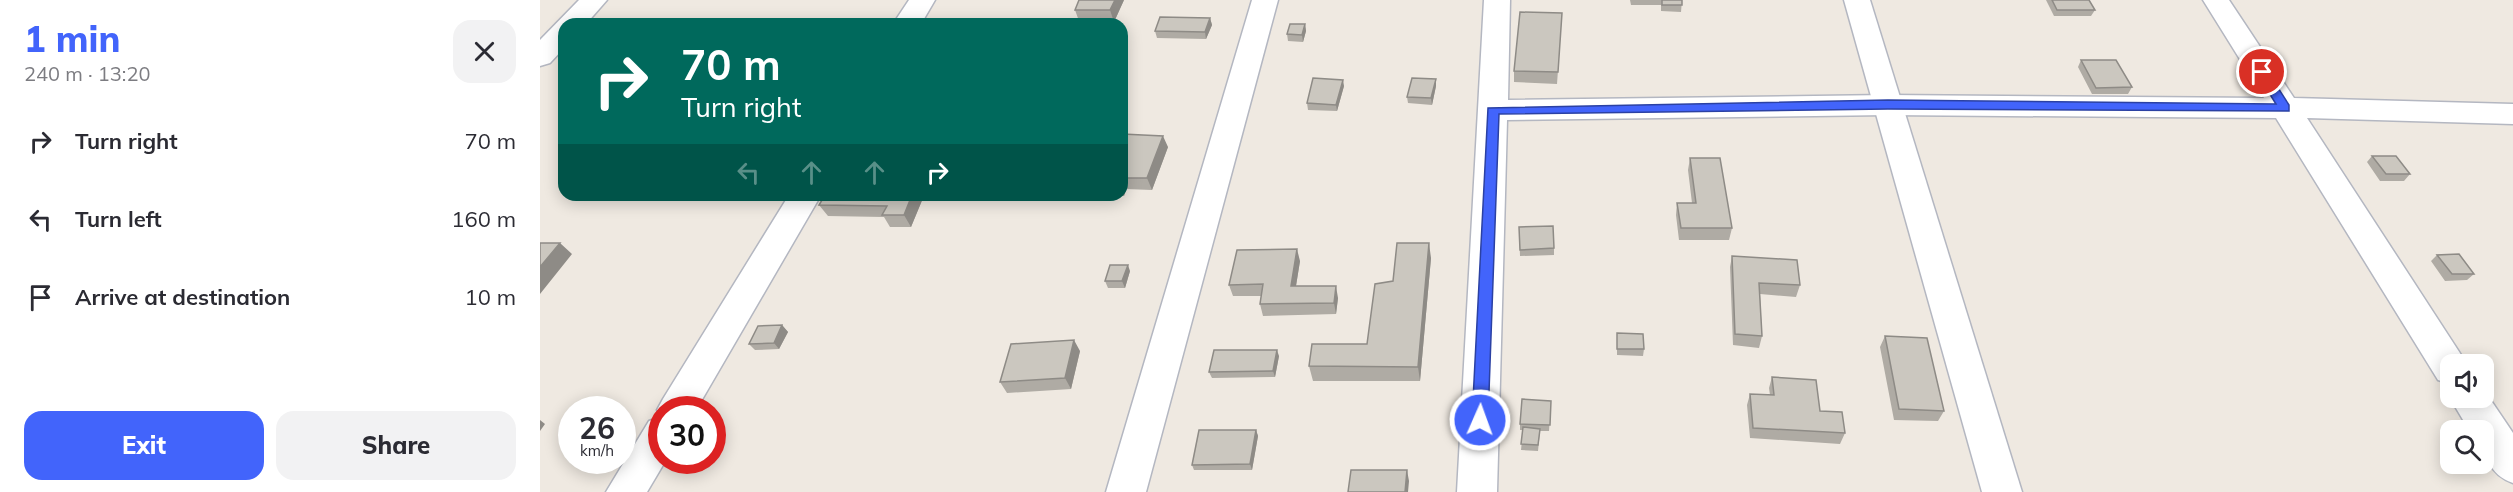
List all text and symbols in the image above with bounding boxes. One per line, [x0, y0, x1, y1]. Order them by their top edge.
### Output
text: 1 min [24, 16, 120, 61]
button: close [453, 20, 516, 83]
text: 70 m [681, 38, 781, 91]
icon: right [582, 42, 660, 120]
pin [2236, 46, 2287, 97]
icon: arrive [2245, 55, 2278, 88]
text: 240 m · 13:20 [24, 61, 150, 86]
text: Turn right [681, 90, 801, 124]
icon: right [24, 125, 57, 158]
text: Turn right [75, 127, 178, 155]
text: 70 m [465, 127, 516, 155]
icon: left [732, 156, 765, 189]
icon: ahead [795, 156, 828, 189]
icon: ahead [858, 156, 891, 189]
icon: right [921, 156, 954, 189]
icon: left [24, 203, 57, 236]
text: Turn left [75, 205, 162, 233]
text: 160 m [451, 205, 516, 233]
icon: arrive [24, 281, 57, 314]
text: Arrive at destination [75, 283, 290, 311]
text: 10 m [465, 283, 516, 311]
map controls [2440, 354, 2494, 474]
button: sound [2440, 354, 2494, 408]
position arrow [1448, 388, 1512, 452]
speed limit sign: 30 [648, 396, 726, 474]
text: 26 [579, 409, 615, 447]
button: Exit [24, 411, 264, 480]
button: Share [276, 411, 516, 480]
button: search [2440, 420, 2494, 474]
text: km/h [580, 441, 614, 460]

